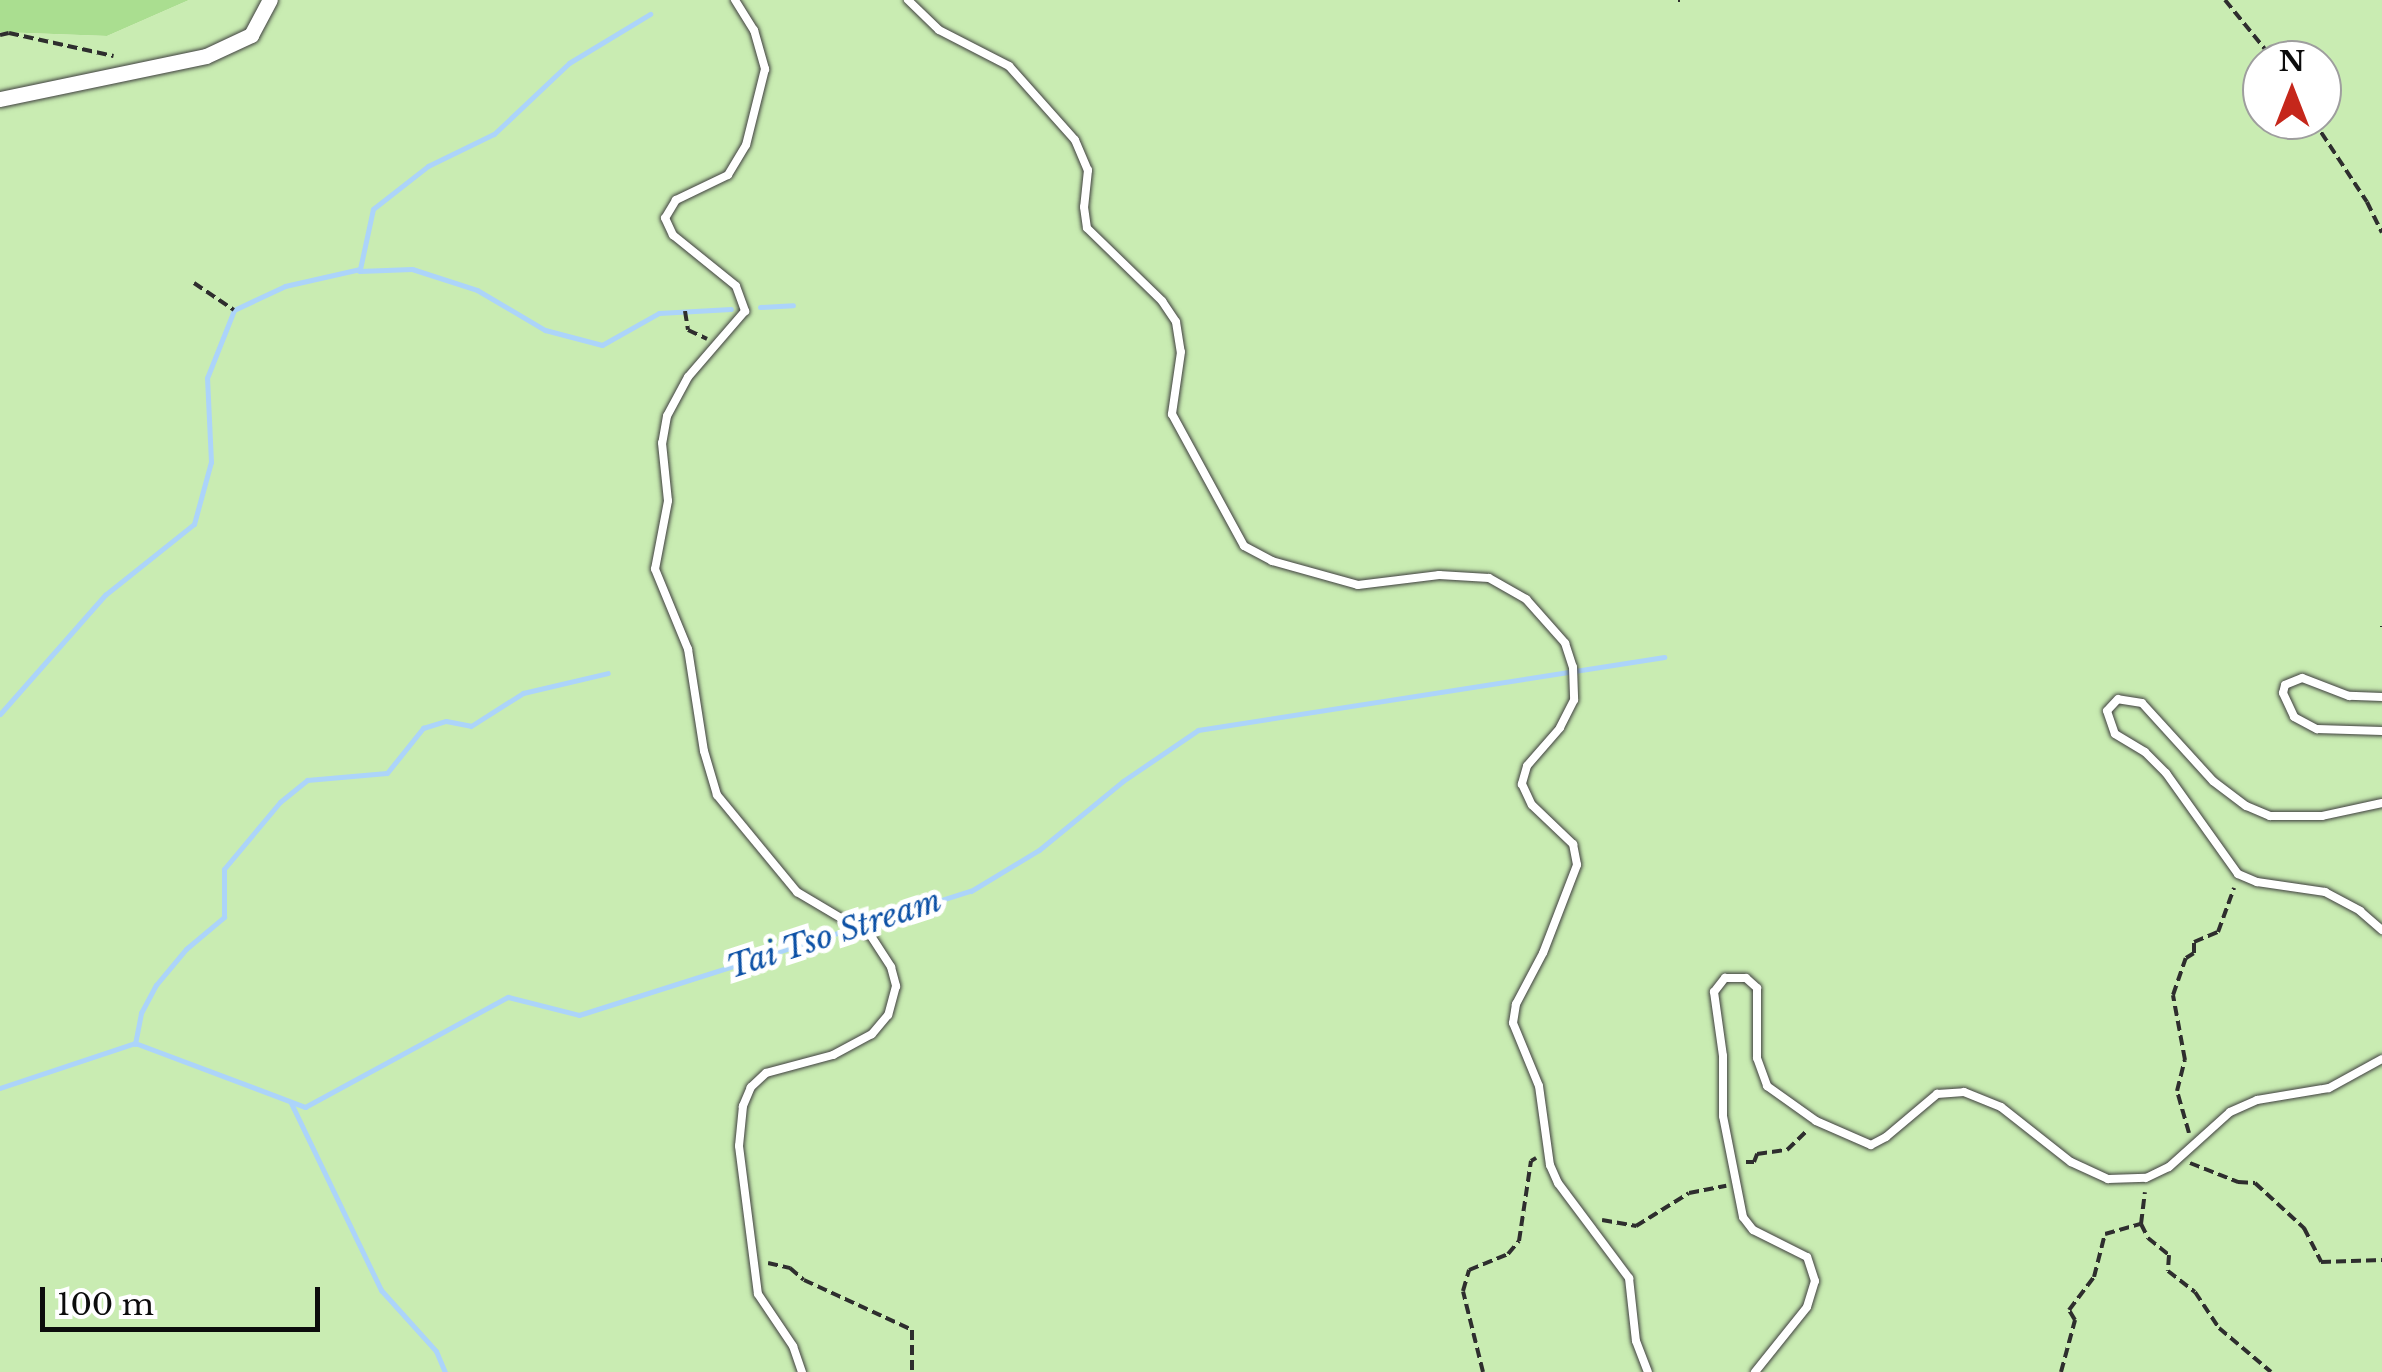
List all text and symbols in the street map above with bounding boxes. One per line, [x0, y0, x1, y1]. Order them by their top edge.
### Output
north arrow [2242, 40, 2342, 140]
text: N [2279, 44, 2305, 79]
water label: Tai Tso Stream [721, 881, 947, 987]
scale bar [45, 1267, 325, 1329]
text: 100 m [57, 1286, 154, 1323]

